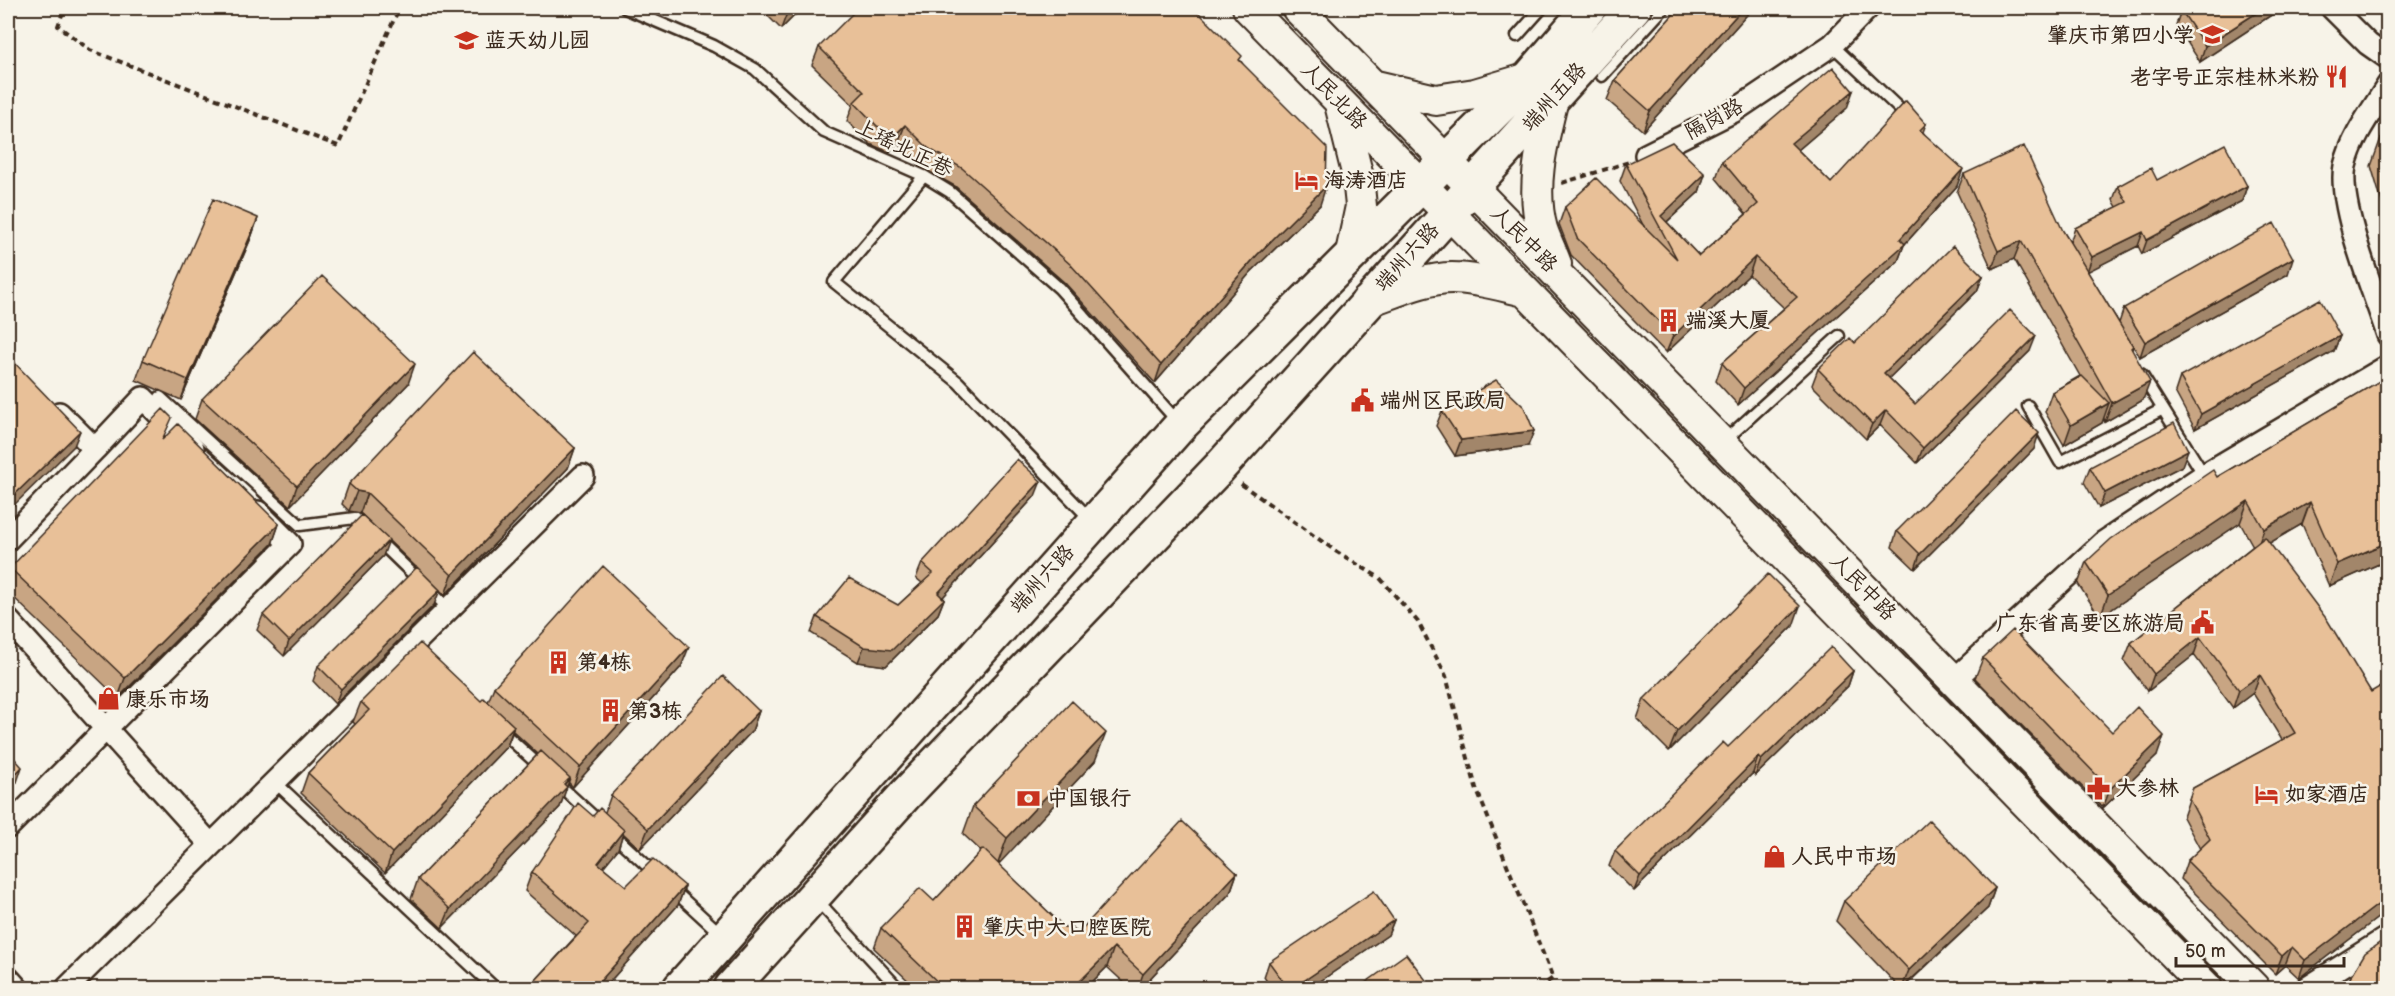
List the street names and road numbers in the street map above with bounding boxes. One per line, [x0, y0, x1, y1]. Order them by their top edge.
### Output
street label: 人民北路 [1296, 57, 1372, 135]
street label: 端州五路 [1517, 57, 1591, 137]
street label: 隔岗路 [1680, 93, 1748, 145]
street label: 上瑶北正巷 [851, 114, 957, 182]
street label: 人民中路 [1485, 200, 1563, 278]
street label: 端州六路 [1370, 217, 1444, 297]
street label: 端州六路 [1005, 539, 1079, 619]
street label: 人民中路 [1825, 548, 1901, 626]

